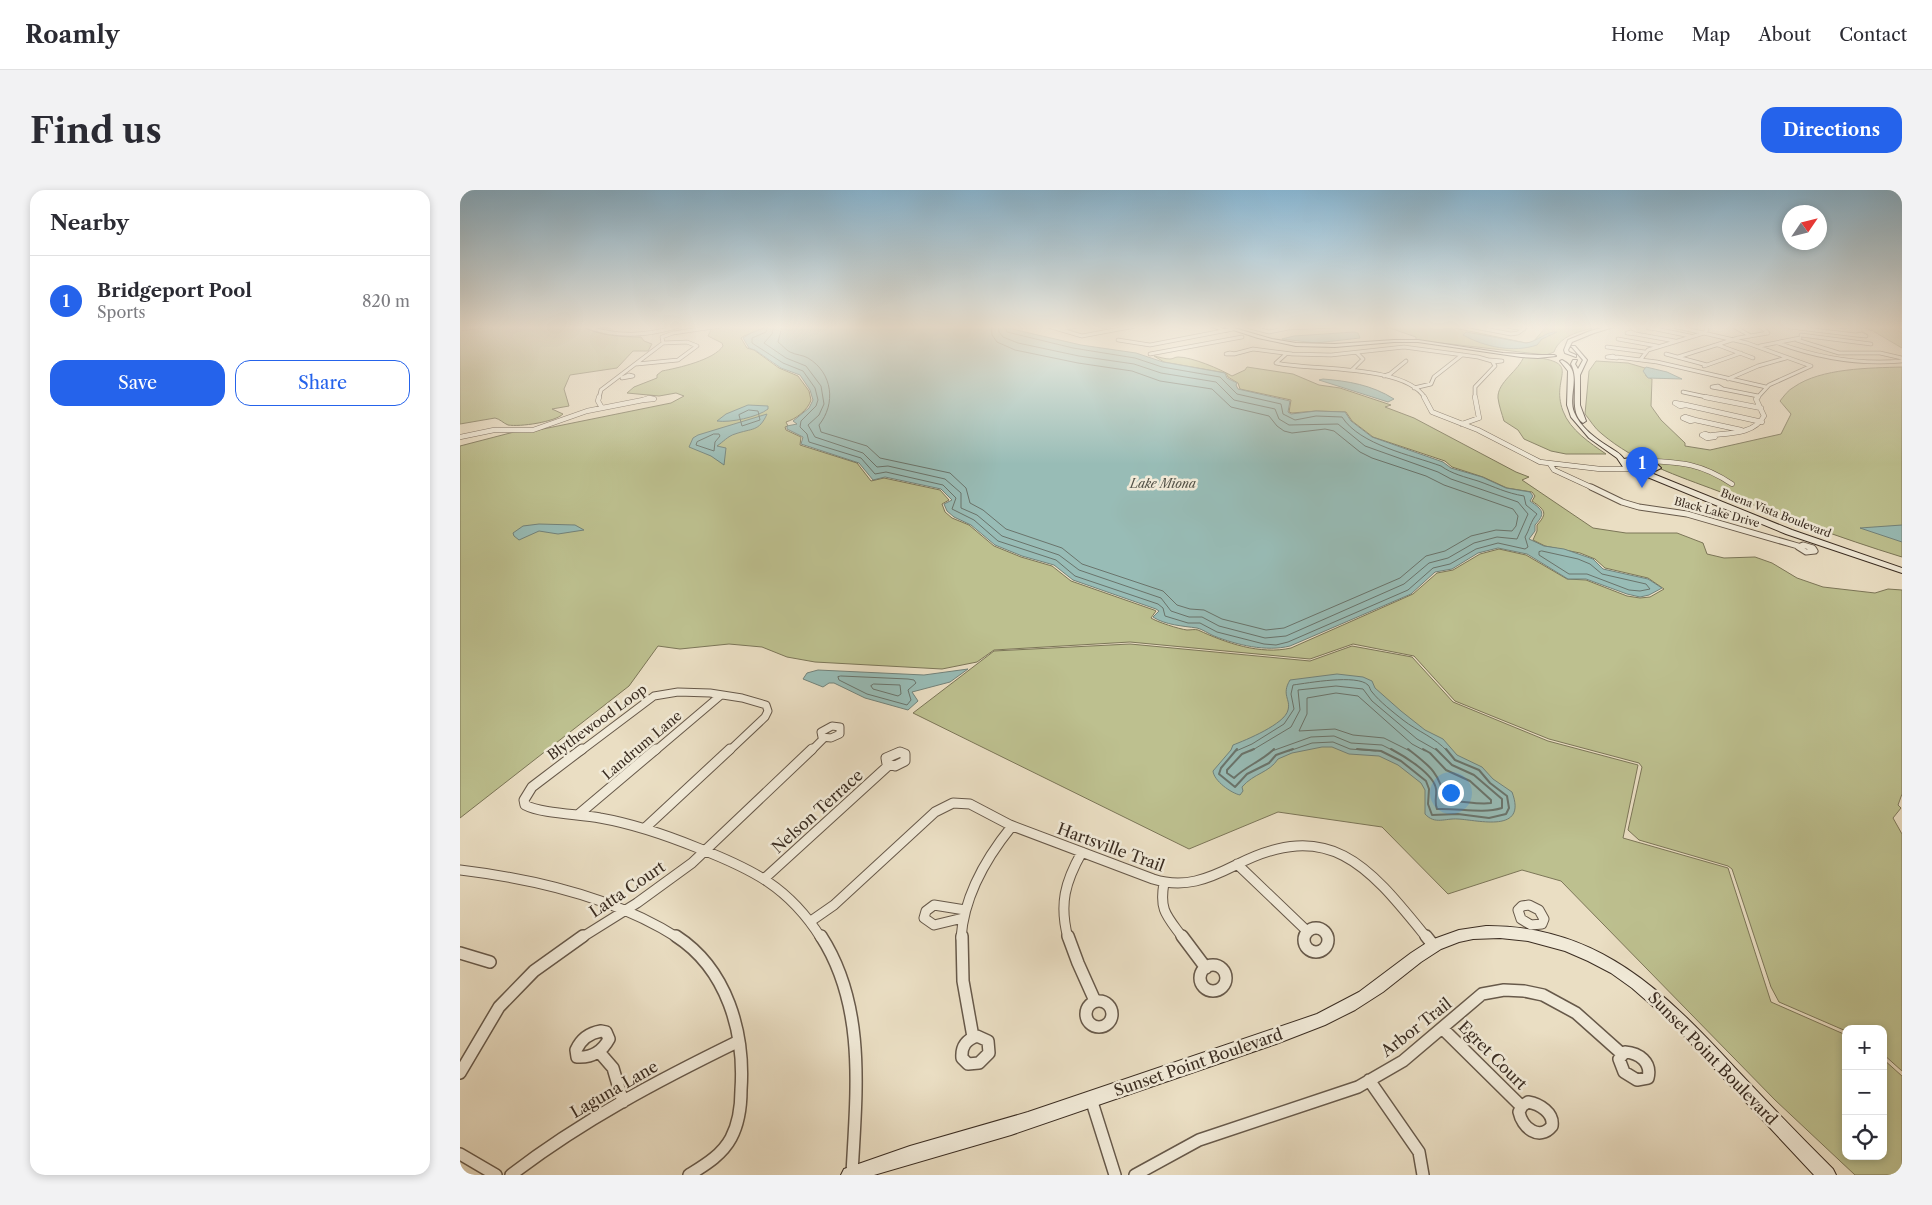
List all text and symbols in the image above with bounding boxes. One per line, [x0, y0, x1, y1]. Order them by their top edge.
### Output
text: Roamly [25, 20, 119, 49]
text: Home [1611, 24, 1664, 46]
text: Map [1692, 24, 1730, 46]
text: About [1758, 24, 1811, 46]
text: Contact [1839, 24, 1907, 46]
button: Directions [1761, 107, 1902, 153]
text: Find us [30, 109, 162, 152]
north arrow [1782, 205, 1827, 250]
text: Nearby [50, 210, 129, 235]
text: Bridgeport Pool [97, 279, 252, 302]
text: 1 [62, 291, 70, 311]
text: 820 m [362, 291, 410, 311]
text: Sports [97, 302, 146, 322]
button: Save [50, 360, 225, 406]
button: Share [235, 360, 410, 406]
pin: 1 [1626, 447, 1658, 488]
water label: Lake Miona [1129, 476, 1196, 491]
street label: Buena Vista Boulevard [1719, 485, 1834, 541]
street label: Black Lake Drive [1673, 494, 1761, 530]
street label: Blythewood Loop [544, 680, 650, 764]
street label: Landrum Lane [599, 706, 686, 783]
street label: Nelson Terrace [767, 765, 867, 857]
your location [1438, 780, 1464, 806]
street label: Hartsville Trail [1055, 818, 1168, 876]
street label: Latta Court [585, 856, 669, 922]
street label: Sunset Point Boulevard [1644, 987, 1782, 1129]
street label: Arbor Trail [1376, 993, 1455, 1061]
street label: Egret Court [1454, 1016, 1532, 1094]
street label: Sunset Point Boulevard [1111, 1024, 1285, 1100]
map controls [1842, 1025, 1887, 1160]
button: + [1842, 1025, 1887, 1070]
street label: Laguna Lane [567, 1056, 661, 1122]
button: − [1842, 1070, 1887, 1115]
button: locate [1842, 1115, 1887, 1160]

